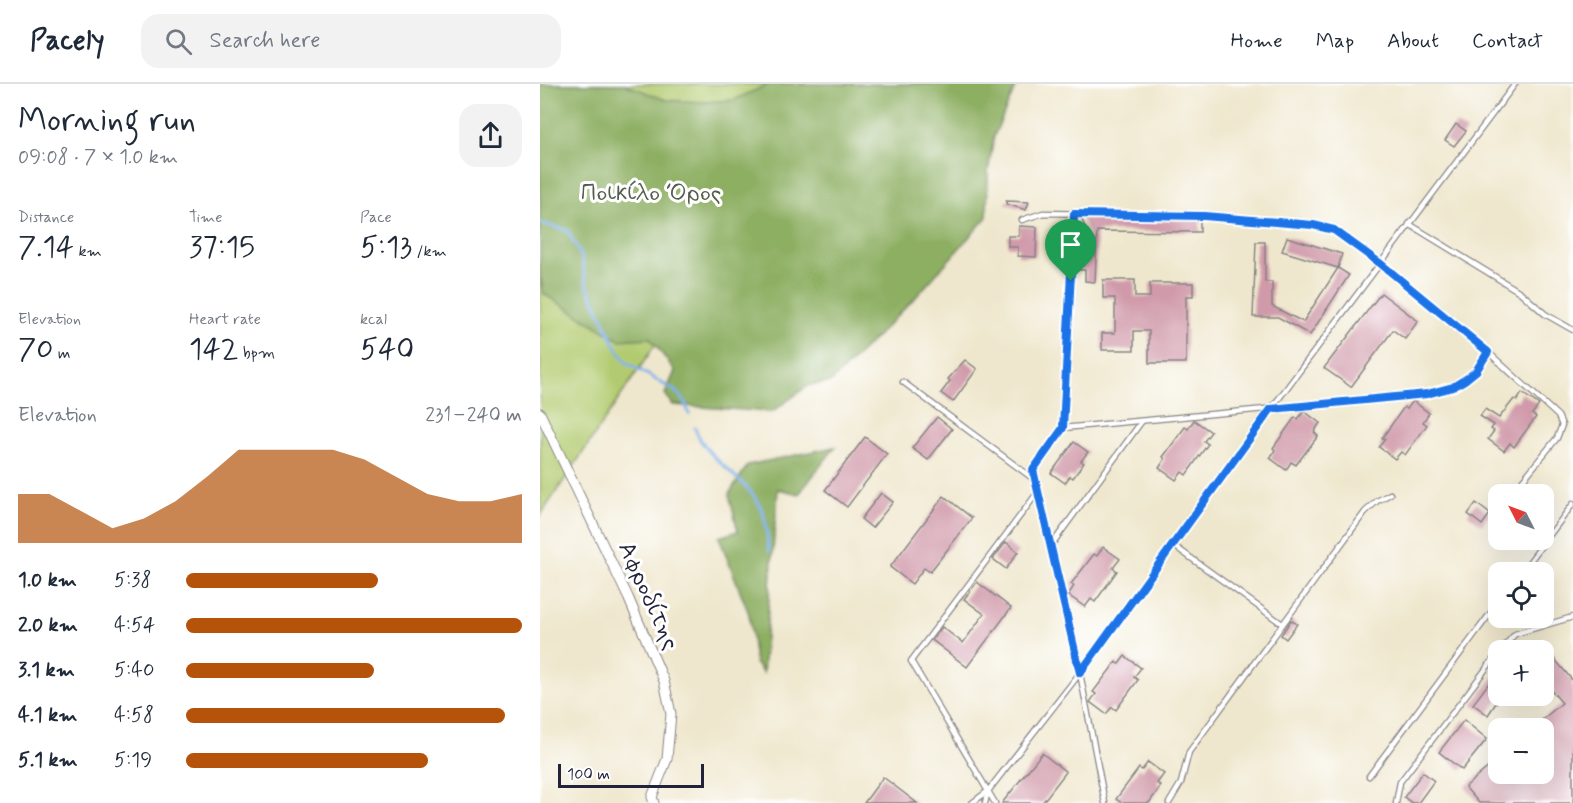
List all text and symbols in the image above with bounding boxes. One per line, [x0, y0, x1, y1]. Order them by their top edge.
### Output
search box [141, 14, 561, 68]
text: Pacely [30, 23, 105, 60]
icon: search [162, 25, 195, 58]
text: Search here [210, 27, 320, 55]
text: Home [1231, 27, 1283, 55]
text: Map [1316, 27, 1354, 55]
text: About [1387, 27, 1439, 55]
text: Contact [1472, 27, 1543, 55]
text: Morning run [18, 99, 196, 143]
button: share [459, 104, 522, 167]
text: 09:08 · 7 × 1.0 km [18, 144, 178, 171]
park label: Ποικίλο Όρος [581, 178, 721, 209]
text: Distance [18, 207, 74, 228]
text: Time [189, 207, 223, 228]
text: Pace [360, 207, 392, 228]
pin [1045, 219, 1096, 281]
text: 7.14 [18, 228, 74, 267]
text: 37:15 [189, 228, 255, 267]
text: 5:13 [360, 228, 412, 267]
icon: arrive [1054, 228, 1087, 261]
text: km [74, 241, 102, 262]
text: /km [412, 241, 447, 262]
text: Elevation [18, 309, 81, 330]
text: Heart rate [189, 309, 261, 330]
text: kcal [360, 309, 387, 330]
text: 70 [18, 330, 53, 369]
text: 142 [189, 330, 239, 369]
text: 540 [360, 330, 414, 369]
text: m [53, 343, 70, 364]
text: bpm [239, 343, 275, 364]
text: Elevation [18, 402, 97, 429]
text: 231–240 m [425, 402, 522, 429]
north arrow [1488, 484, 1554, 550]
map controls [1488, 484, 1554, 784]
street label: Αφροδίτης [610, 537, 686, 655]
button: locate [1488, 562, 1554, 628]
text: 1.0 km [18, 567, 77, 594]
text: 5:38 [114, 567, 151, 594]
text: 2.0 km [18, 612, 78, 639]
text: 4:54 [114, 612, 155, 639]
button: + [1488, 640, 1554, 706]
text: 3.1 km [18, 657, 75, 684]
text: 5:40 [114, 657, 154, 684]
text: 4.1 km [18, 702, 77, 729]
text: 4:58 [114, 702, 154, 729]
button: − [1488, 718, 1554, 784]
text: 5.1 km [18, 747, 78, 774]
text: 5:19 [114, 747, 152, 774]
scale bar [558, 761, 704, 788]
text: 100 m [567, 764, 610, 785]

